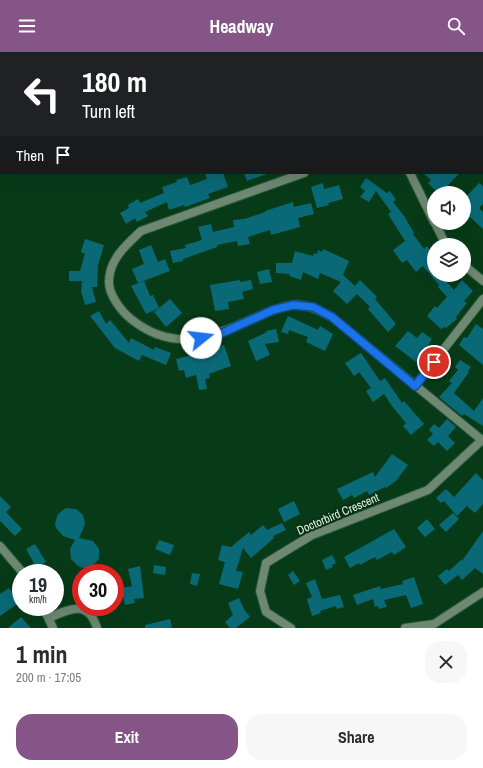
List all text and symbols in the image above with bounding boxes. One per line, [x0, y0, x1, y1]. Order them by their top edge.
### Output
text: Headway [210, 14, 274, 39]
icon: menu [16, 15, 38, 37]
icon: search [445, 15, 467, 37]
text: 180 m [82, 63, 147, 101]
icon: left [16, 68, 68, 120]
text: Turn left [82, 99, 135, 124]
icon: arrive [52, 144, 74, 166]
text: Then [16, 145, 44, 166]
map controls [427, 186, 471, 282]
button: sound [427, 186, 471, 230]
button: layers [427, 238, 471, 282]
position arrow [180, 317, 222, 359]
pin [417, 345, 451, 379]
icon: arrive [423, 351, 445, 373]
street label: Doctorbird Crescent [294, 489, 382, 539]
speed limit sign: 30 [72, 564, 124, 616]
text: 19 [29, 571, 47, 598]
text: km/h [29, 593, 47, 606]
text: 1 min [16, 638, 67, 670]
button: close [425, 641, 467, 683]
text: 200 m · 17:05 [16, 669, 81, 686]
button: Exit [16, 714, 238, 760]
button: Share [246, 714, 467, 760]

